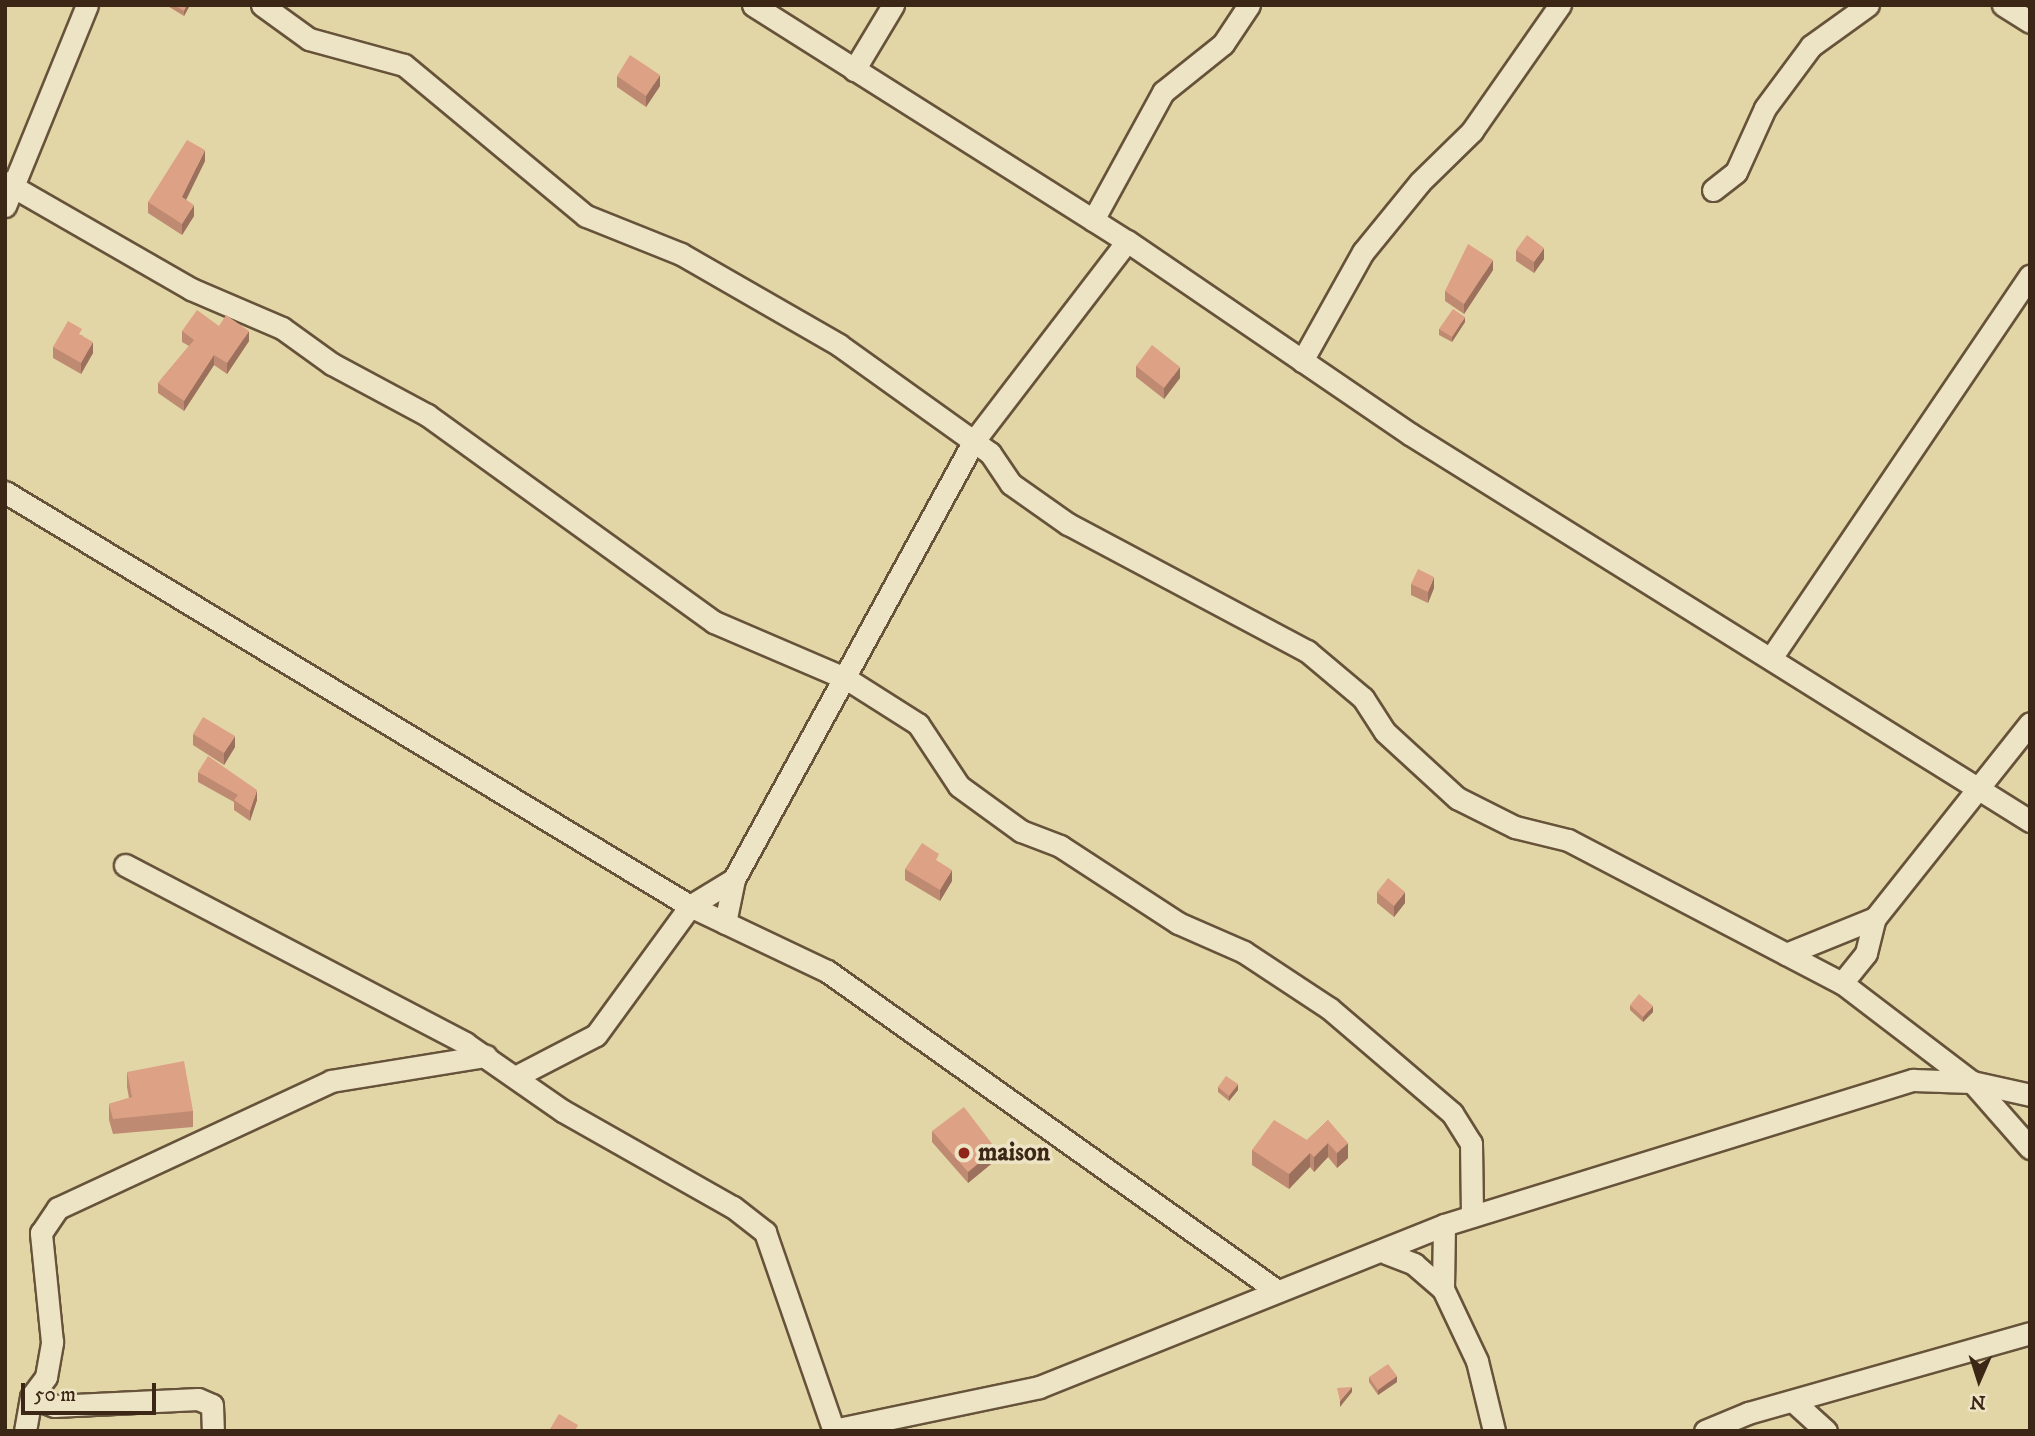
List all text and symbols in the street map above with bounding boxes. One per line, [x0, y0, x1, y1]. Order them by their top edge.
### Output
place label: maison [978, 1137, 1050, 1169]
marker: maison [956, 1145, 972, 1161]
north arrow [1944, 1345, 2014, 1415]
scale bar [24, 1370, 159, 1414]
text: 50 m [34, 1382, 76, 1408]
text: N [1969, 1390, 1986, 1413]

